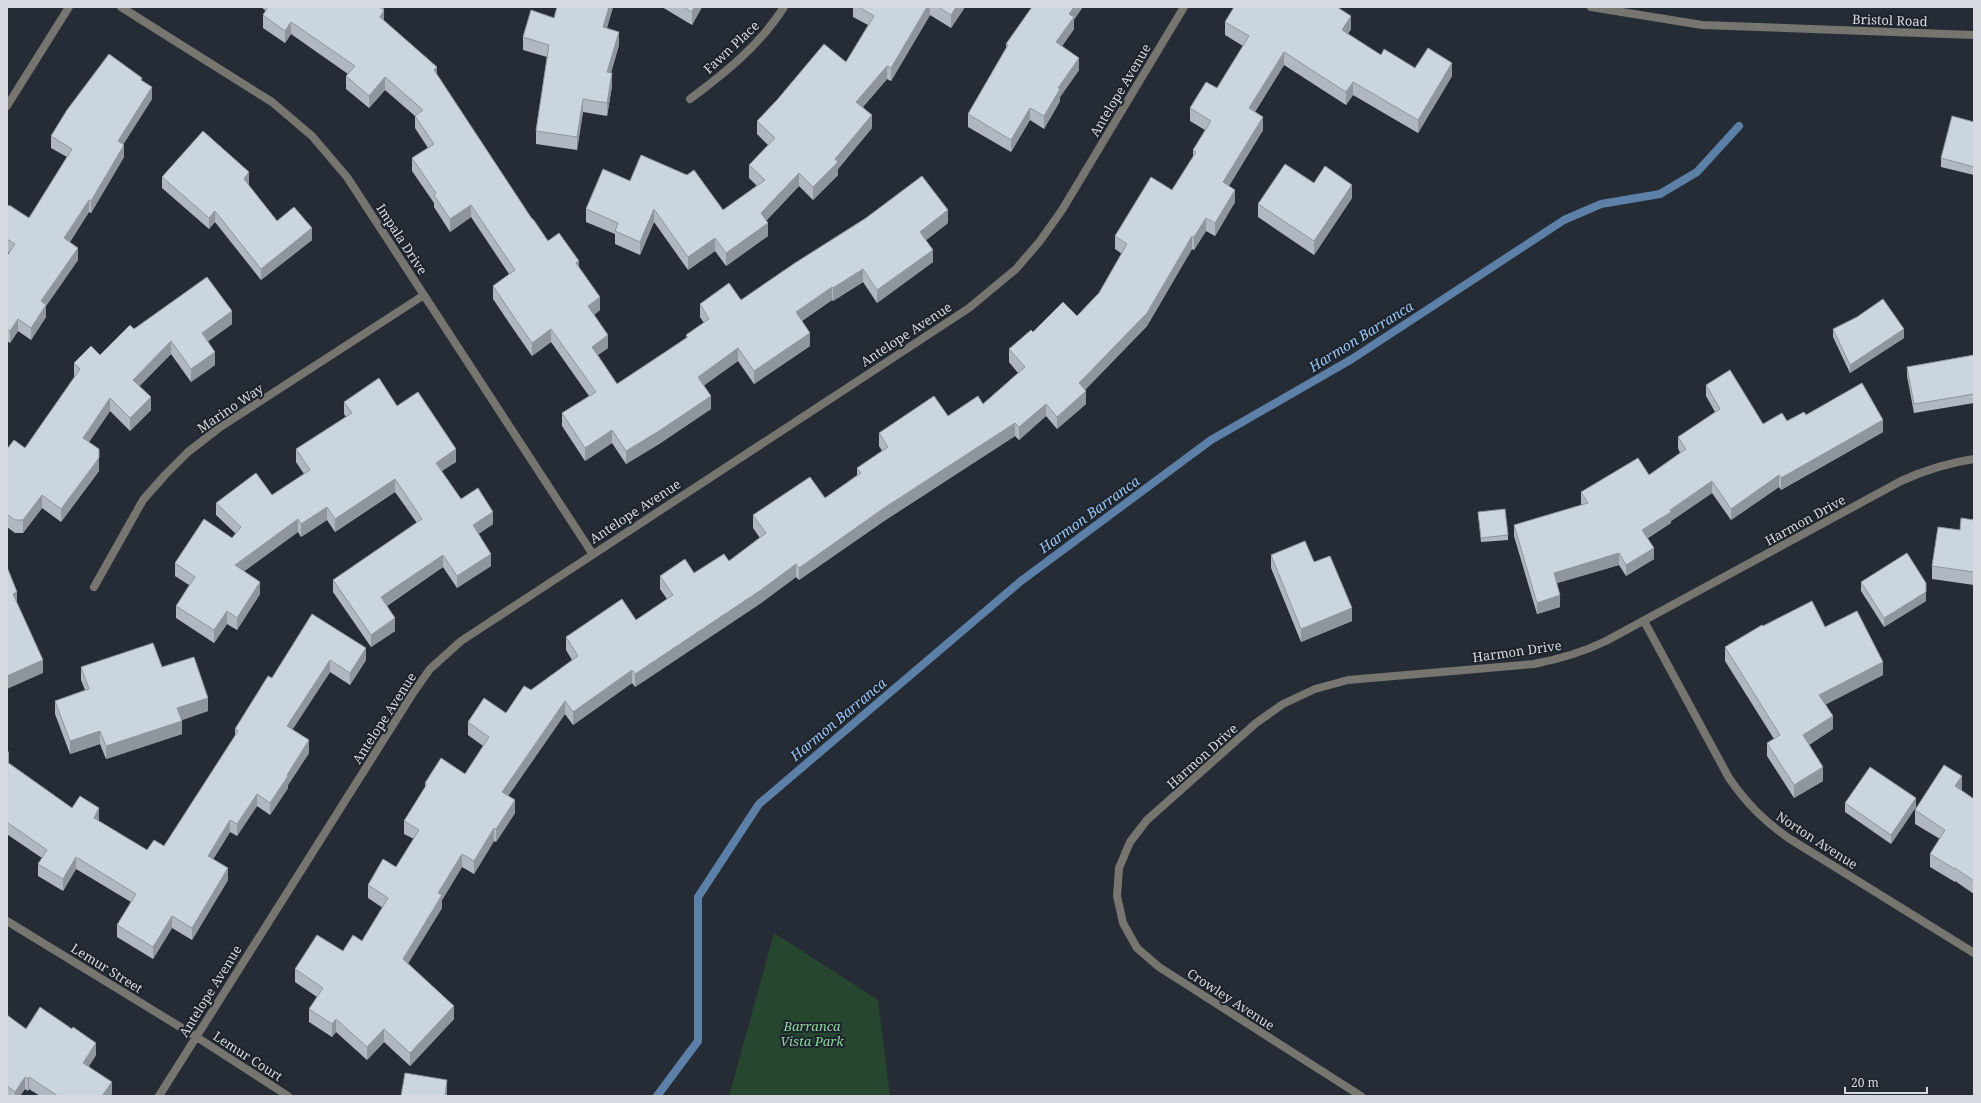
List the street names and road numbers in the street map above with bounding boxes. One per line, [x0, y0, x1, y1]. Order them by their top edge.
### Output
street label: Bristol Road [1852, 10, 1928, 30]
street label: Fawn Place [699, 17, 763, 77]
street label: Antelope Avenue [1085, 40, 1155, 140]
street label: Impala Drive [372, 200, 432, 278]
street label: Antelope Avenue [857, 298, 955, 370]
street label: Marino Way [193, 379, 267, 437]
street label: Antelope Avenue [586, 475, 684, 547]
street label: Harmon Drive [1761, 490, 1849, 550]
street label: Harmon Drive [1471, 636, 1563, 666]
street label: Antelope Avenue [348, 669, 420, 767]
street label: Harmon Drive [1163, 719, 1241, 793]
street label: Norton Avenue [1773, 807, 1861, 873]
street label: Lemur Street [68, 939, 147, 997]
street label: Antelope Avenue [174, 942, 246, 1040]
street label: Crowley Avenue [1184, 964, 1278, 1034]
street label: Lemur Court [210, 1027, 287, 1085]

